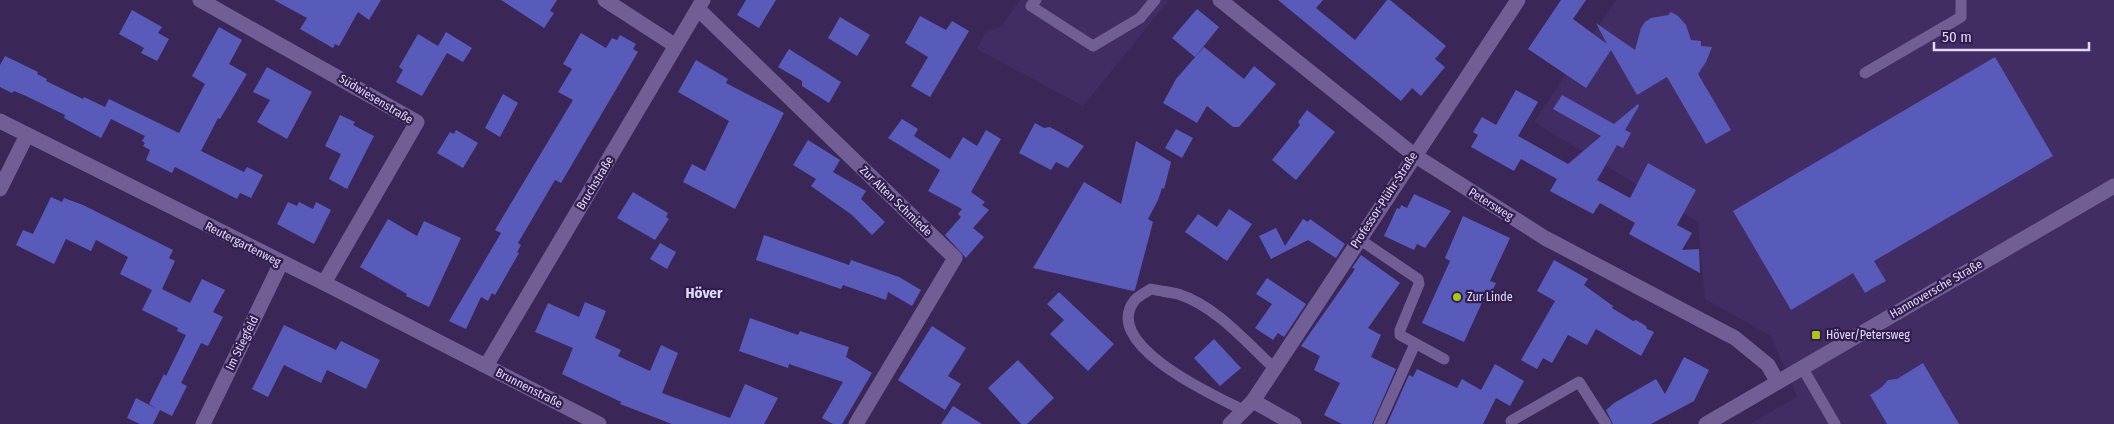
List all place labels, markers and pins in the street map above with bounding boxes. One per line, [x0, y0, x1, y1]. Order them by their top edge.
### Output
place label: Zur Linde [1467, 290, 1513, 304]
marker: Zur Linde [1451, 291, 1463, 303]
place label: Höver/Petersweg [1826, 328, 1910, 342]
marker: Höver/Petersweg [1810, 329, 1822, 341]

